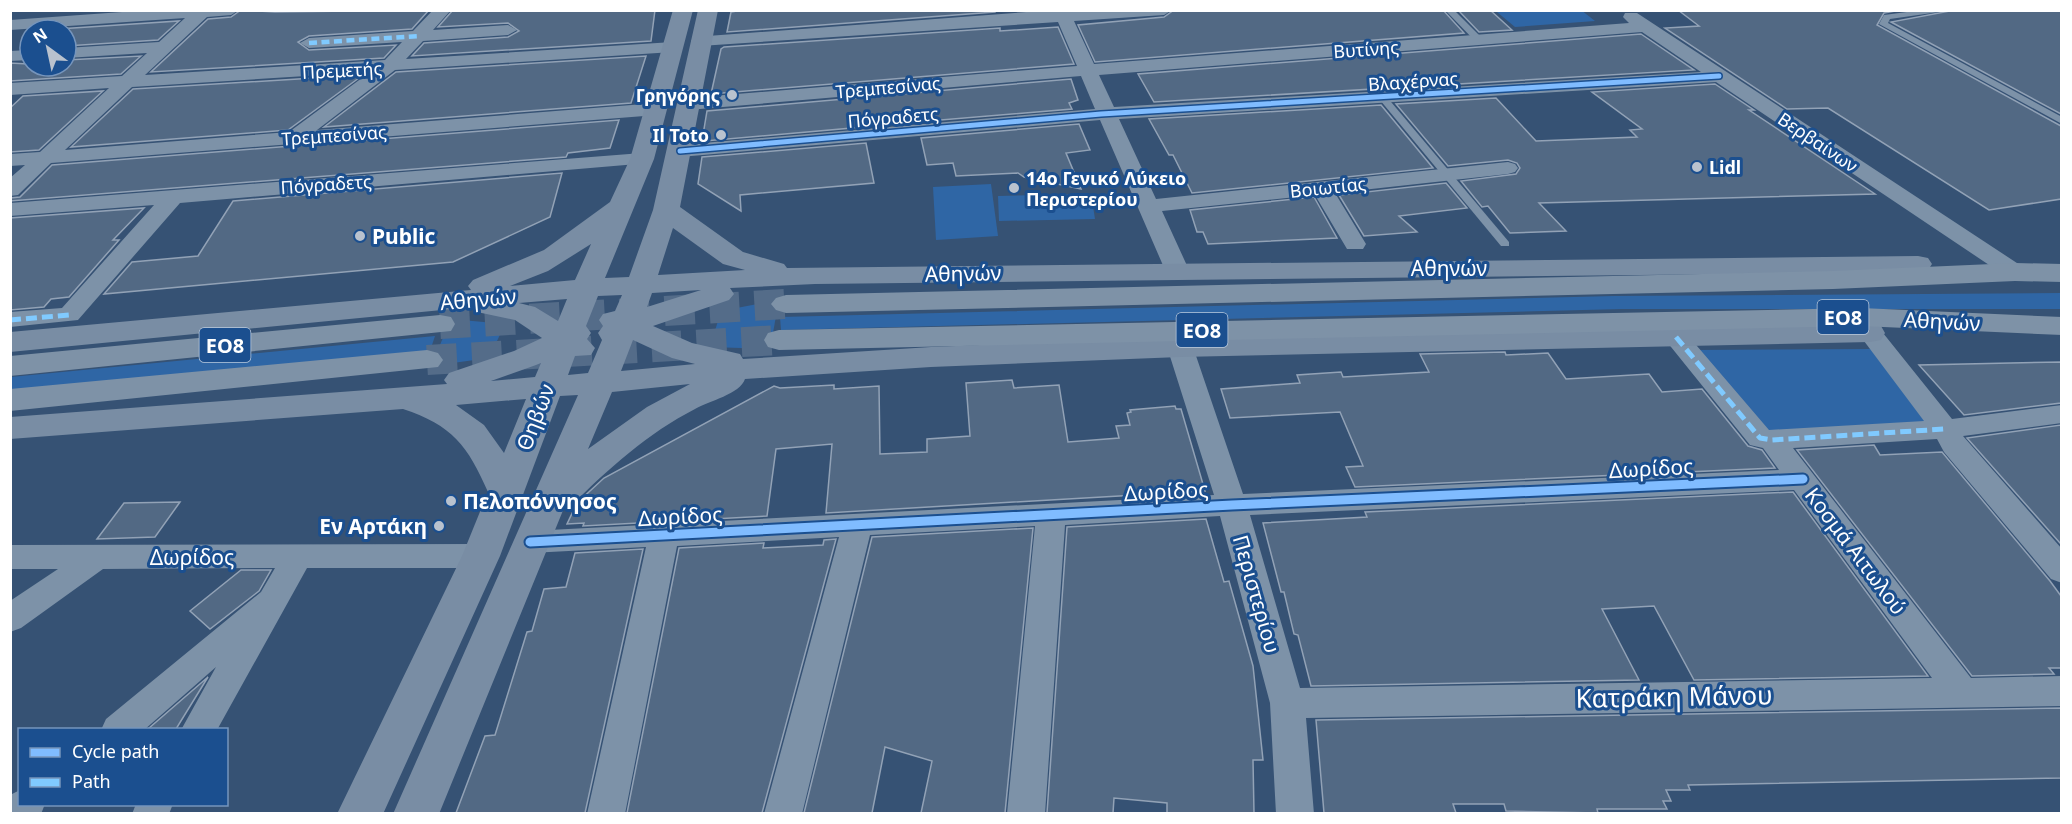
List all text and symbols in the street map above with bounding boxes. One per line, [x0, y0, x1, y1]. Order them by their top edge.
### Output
north arrow [18, 18, 78, 78]
text: N [28, 23, 51, 48]
street label: Βυτίνης [1332, 35, 1400, 63]
street label: Πρεμετής [301, 56, 383, 84]
street label: Βλαχέρνας [1367, 66, 1459, 96]
street label: Τρεμπεσίνας [835, 70, 942, 104]
place label: Γρηγόρης [636, 83, 720, 107]
marker: Γρηγόρης [725, 88, 739, 102]
street label: Πόγραδετς [847, 101, 940, 133]
street label: Βερβαίνων [1773, 107, 1863, 177]
street label: Τρεμπεσίνας [281, 119, 387, 151]
place label: Il Toto [653, 123, 709, 147]
marker: Il Toto [714, 128, 728, 142]
place label: Lidl [1709, 155, 1741, 179]
marker: Lidl [1690, 160, 1704, 174]
place label: 14ο Γενικό Λύκειο Περιστερίου [1026, 166, 1186, 211]
street label: Πόγραδετς [280, 169, 372, 199]
street label: Βοιωτίας [1289, 171, 1368, 203]
marker: 14ο Γενικό Λύκειο Περιστερίου [1007, 181, 1021, 195]
place label: Public [372, 222, 435, 250]
marker: Public [353, 229, 367, 243]
street label: Αθηνών [1411, 254, 1487, 282]
street label: Αθηνών [925, 258, 1002, 288]
street label: Αθηνών [439, 282, 517, 316]
road number: ΕΟ8 [1818, 300, 1868, 334]
street label: Αθηνών [1903, 305, 1981, 337]
road number: ΕΟ8 [1176, 313, 1228, 347]
road number: ΕΟ8 [200, 328, 250, 362]
street label: Θηβών [510, 380, 561, 454]
street label: Δωρίδος [1608, 452, 1694, 484]
street label: Δωρίδος [1123, 475, 1209, 507]
street label: Κοσμά Αιτωλού [1799, 482, 1913, 620]
place label: Πελοπόννησος [463, 487, 617, 515]
marker: Πελοπόννησος [444, 494, 458, 508]
street label: Δωρίδος [637, 500, 723, 532]
place label: Εν Αρτάκη [319, 512, 427, 540]
marker: Εν Αρτάκη [432, 519, 446, 533]
street label: Περιστερίου [1227, 532, 1287, 656]
street label: Δωρίδος [150, 543, 234, 571]
street label: Κατράκη Μάνου [1575, 676, 1773, 716]
legend [18, 728, 228, 806]
text: Cycle path [72, 739, 159, 763]
text: Path [72, 769, 111, 793]

